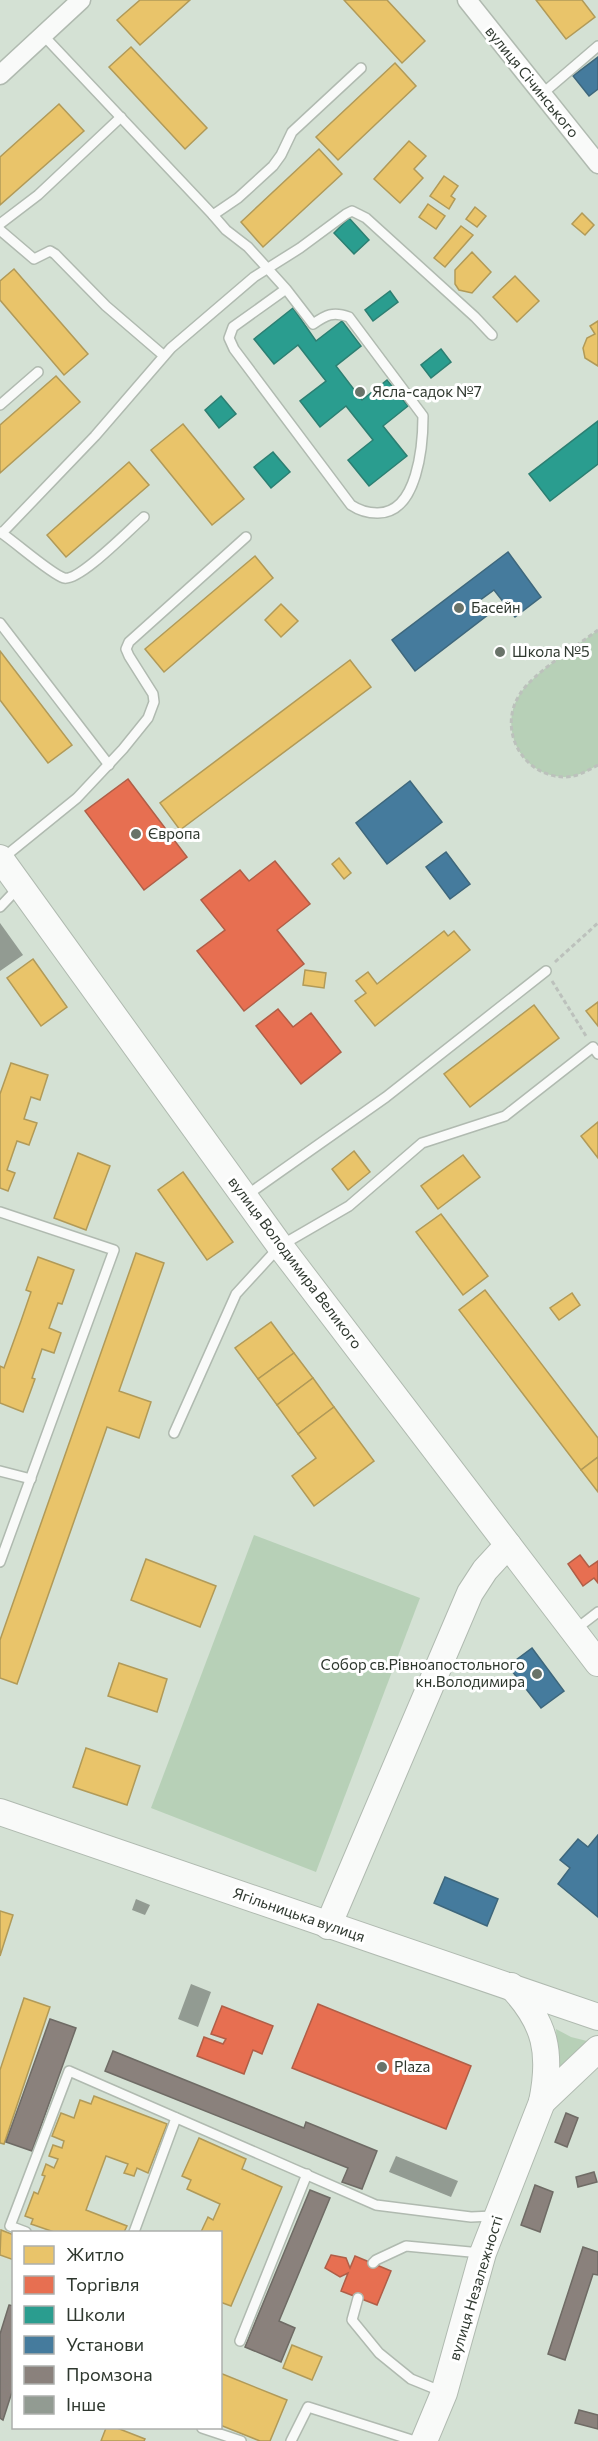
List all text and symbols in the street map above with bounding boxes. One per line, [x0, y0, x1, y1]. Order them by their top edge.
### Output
street label: вулиця Січинського [482, 22, 583, 141]
place label: Ясла-садок №7 [372, 382, 482, 400]
marker: Ясла-садок №7 [353, 385, 367, 399]
place label: Басейн [471, 598, 521, 616]
marker: Басейн [452, 601, 466, 615]
place label: Школа №5 [512, 642, 590, 660]
marker: Школа №5 [493, 645, 507, 659]
place label: Європа [148, 824, 200, 842]
marker: Європа [129, 827, 143, 841]
street label: вулиця Володимира Великого [225, 1173, 367, 1352]
place label: Собор св.Рівноапостольного кн.Володимира [321, 1655, 525, 1690]
marker: Собор св.Рівноапостольного кн.Володимира [530, 1667, 544, 1681]
street label: Ягільницька вулиця [231, 1883, 368, 1945]
place label: Plaza [394, 2057, 430, 2075]
marker: Plaza [375, 2060, 389, 2074]
street label: вулиця Незалежності [444, 2213, 506, 2362]
legend [12, 2231, 222, 2429]
text: Житло [66, 2243, 124, 2265]
text: Торгівля [66, 2273, 139, 2295]
text: Школи [66, 2303, 125, 2325]
text: Установи [66, 2333, 144, 2355]
text: Промзона [66, 2363, 153, 2385]
text: Інше [66, 2393, 106, 2415]

